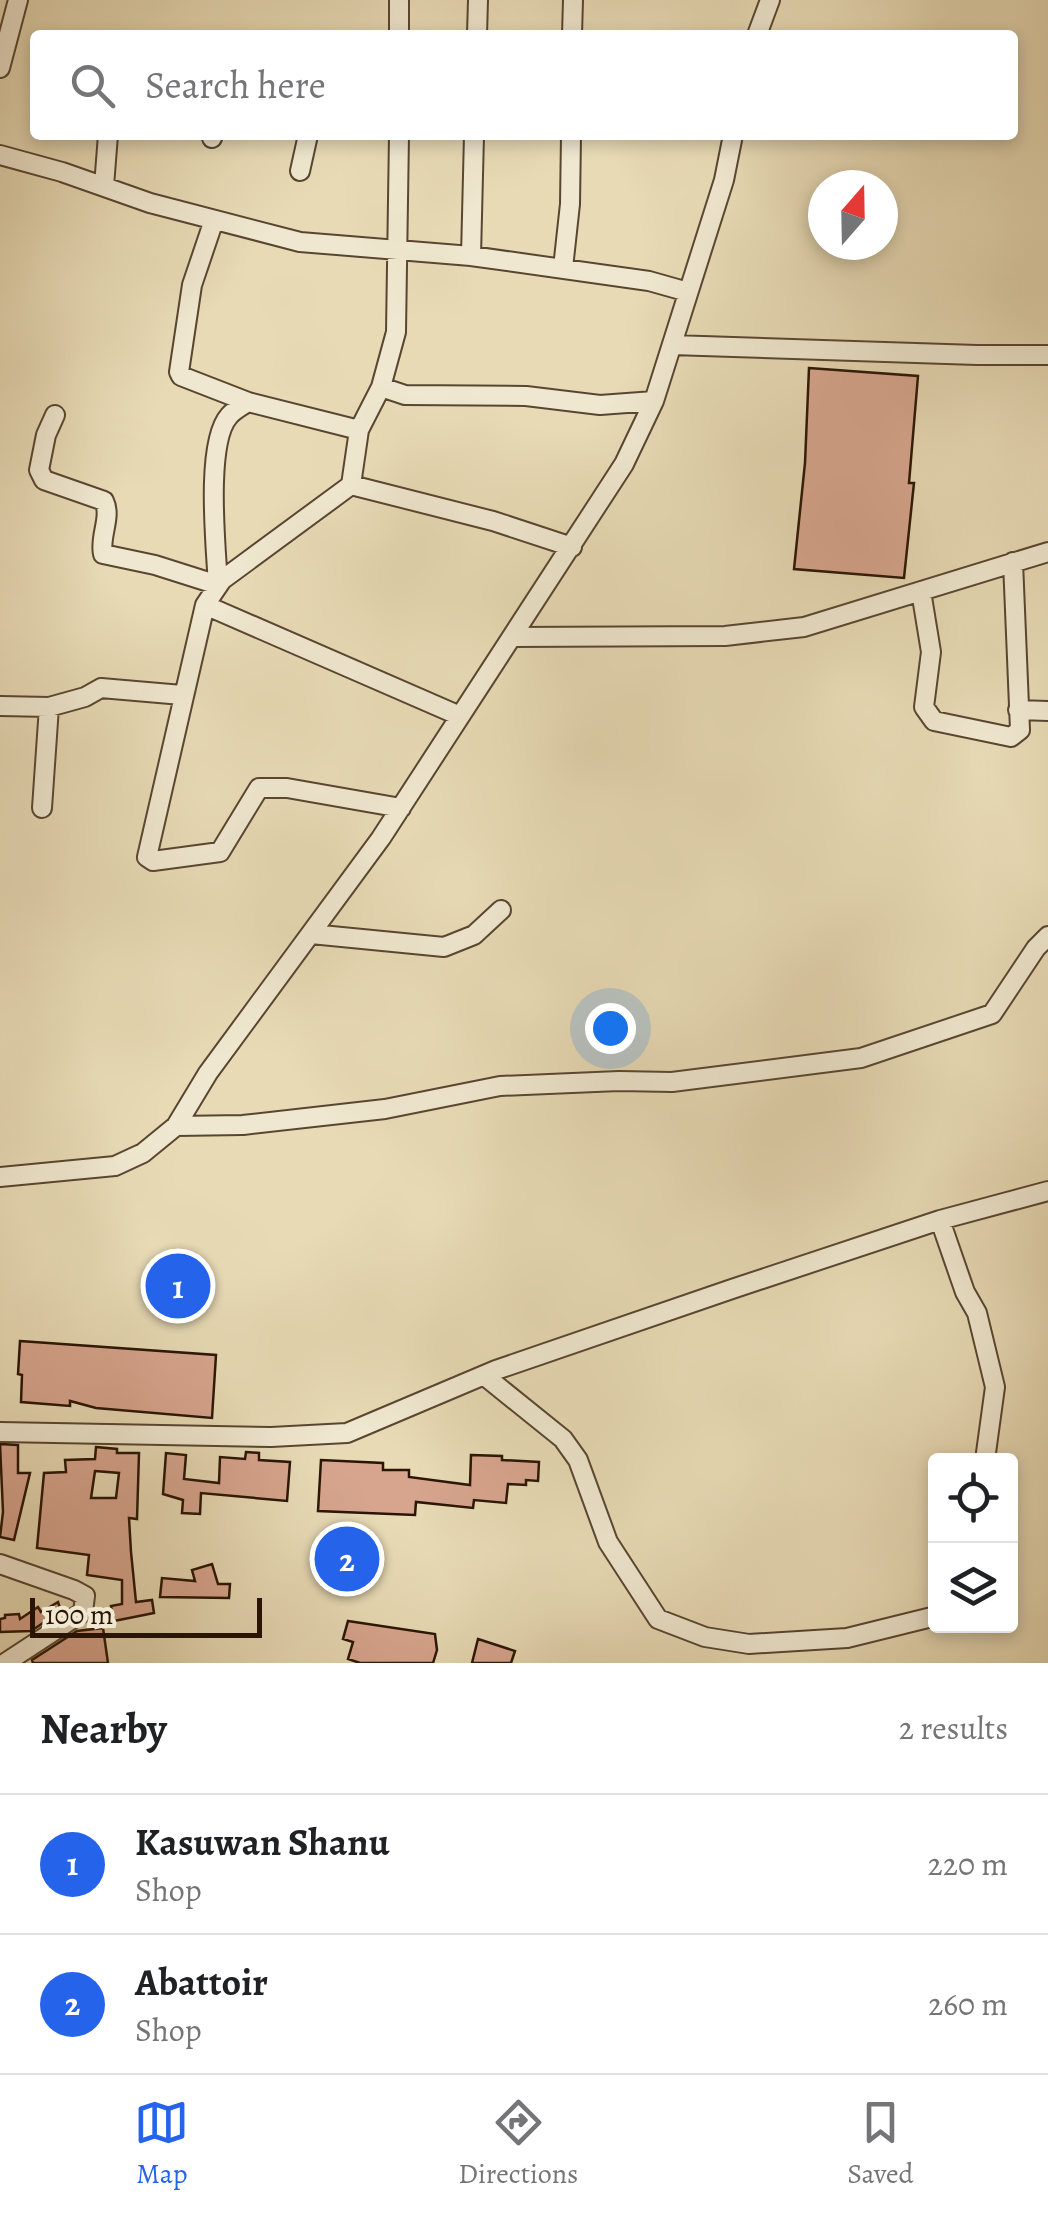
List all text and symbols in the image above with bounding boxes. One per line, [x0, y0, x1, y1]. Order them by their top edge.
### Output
search box [30, 30, 1018, 140]
icon: search [65, 58, 120, 113]
text: Search here [145, 59, 326, 111]
north arrow [808, 170, 898, 260]
your location [585, 1003, 636, 1054]
pin: 1 [146, 1248, 210, 1324]
map controls [928, 1453, 1018, 1633]
button: locate [928, 1453, 1018, 1543]
pin: 2 [314, 1522, 380, 1596]
button: layers [928, 1543, 1018, 1633]
scale bar [30, 1593, 262, 1638]
text: 100 m [45, 1596, 113, 1634]
text: Nearby [40, 1700, 167, 1757]
text: 2 results [899, 1706, 1008, 1750]
text: Kasuwan Shanu [135, 1816, 389, 1868]
text: 1 [67, 1842, 78, 1886]
text: 220 m [928, 1842, 1008, 1886]
text: Shop [135, 1868, 202, 1912]
text: Abattoir [135, 1956, 268, 2008]
text: 2 [65, 1982, 80, 2026]
text: 260 m [928, 1982, 1008, 2026]
text: Shop [135, 2008, 202, 2052]
tab: Map [134, 2095, 189, 2193]
tab: Directions [458, 2095, 578, 2193]
tab: Saved [847, 2095, 914, 2193]

